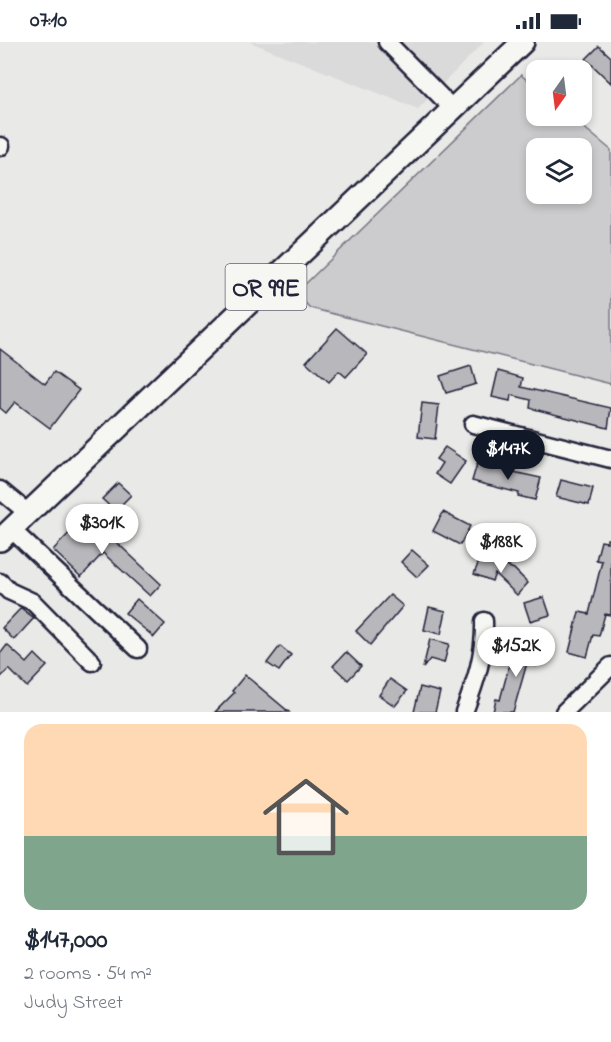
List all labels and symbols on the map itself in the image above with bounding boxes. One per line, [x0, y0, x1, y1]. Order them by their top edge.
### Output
north arrow [526, 60, 592, 126]
road number: OR 99E [226, 264, 306, 310]
pin: $147K [466, 430, 550, 481]
pin: $301K [60, 504, 144, 555]
pin: $188K [459, 523, 543, 574]
pin: $152K [474, 627, 558, 678]

